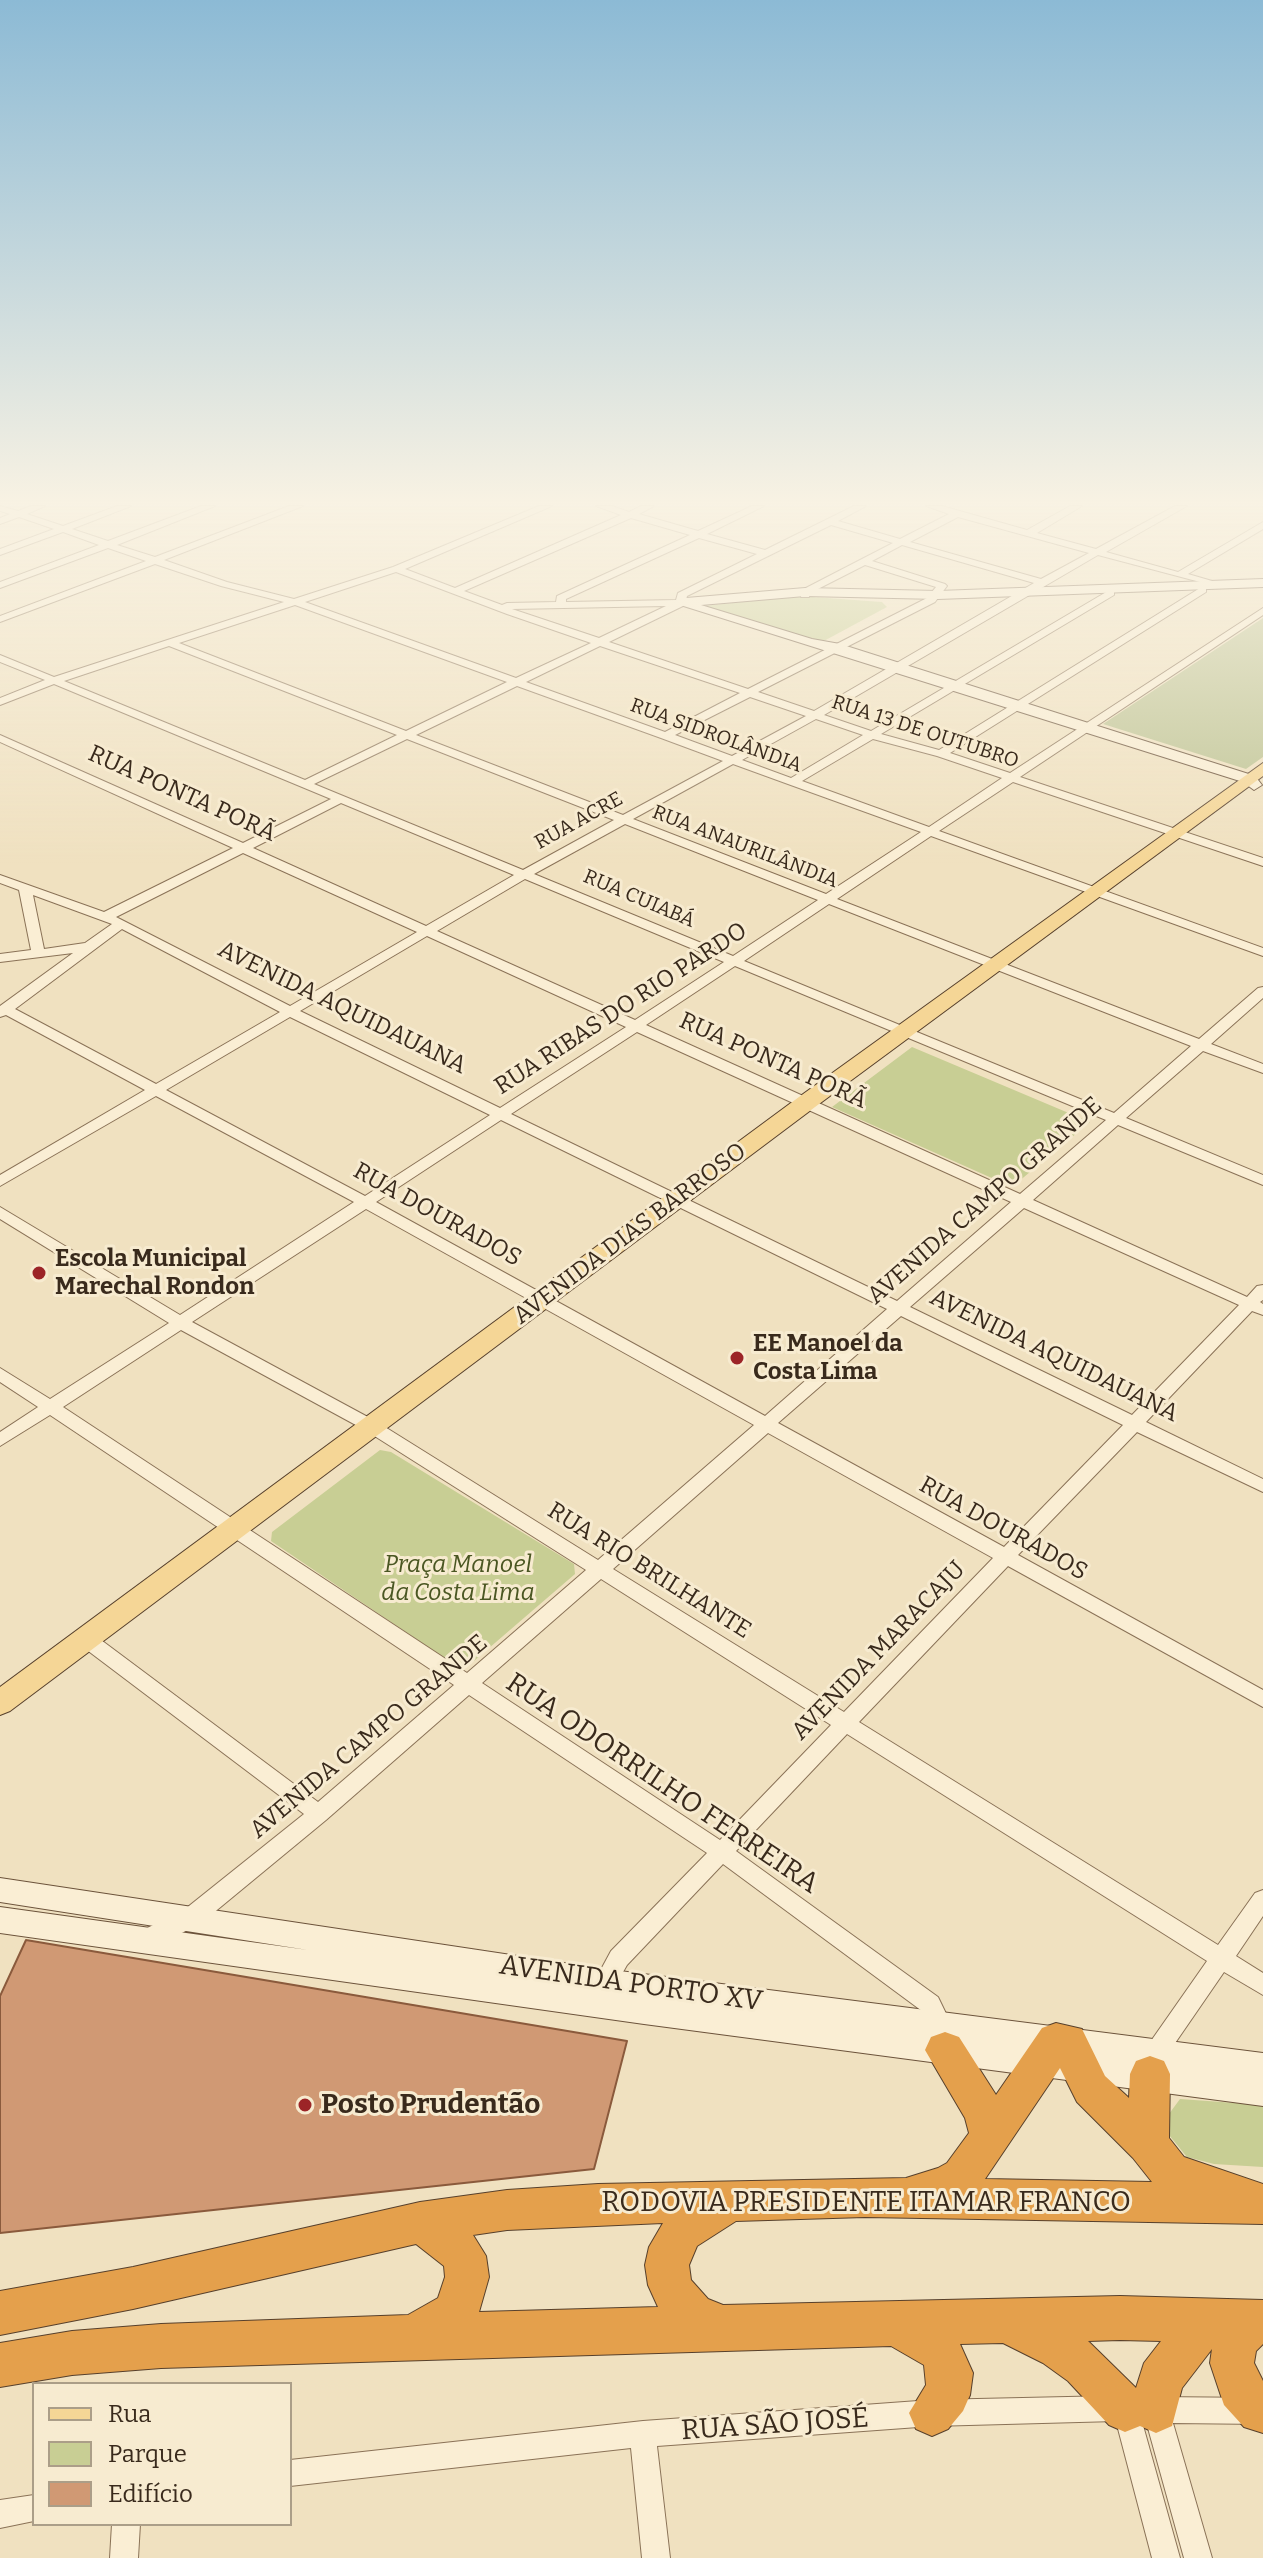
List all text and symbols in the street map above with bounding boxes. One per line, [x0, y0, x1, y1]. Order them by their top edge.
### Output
street label: RUA 13 DE OUTUBRO [828, 690, 1022, 774]
street label: RUA SIDROLÂNDIA [627, 694, 805, 778]
street label: RUA PONTA PORÃ [84, 740, 280, 848]
street label: RUA ACRE [531, 787, 627, 855]
street label: RUA ANAURILÂNDIA [649, 801, 841, 893]
street label: RUA CUIABÁ [580, 865, 698, 933]
street label: RUA RIBAS DO RIO PARDO [489, 917, 753, 1101]
street label: AVENIDA AQUIDAUANA [213, 935, 471, 1081]
street label: RUA PONTA PORÃ [675, 1007, 871, 1115]
street label: AVENIDA CAMPO GRANDE [862, 1091, 1108, 1311]
street label: AVENIDA DIAS BARROSO [508, 1137, 752, 1331]
street label: RUA DOURADOS [348, 1157, 526, 1273]
place label: Escola Municipal Marechal Rondon [55, 1245, 254, 1301]
marker: Escola Municipal Marechal Rondon [30, 1264, 48, 1282]
street label: AVENIDA AQUIDAUANA [925, 1283, 1183, 1429]
place label: EE Manoel da Costa Lima [753, 1330, 903, 1386]
marker: EE Manoel da Costa Lima [728, 1349, 746, 1367]
street label: RUA DOURADOS [914, 1471, 1092, 1587]
street label: RUA RIO BRILHANTE [542, 1497, 756, 1645]
park label: Praça Manoel da Costa Lima [381, 1551, 535, 1607]
street label: AVENIDA MARACAJU [786, 1556, 972, 1746]
street label: AVENIDA CAMPO GRANDE [244, 1629, 494, 1845]
street label: RUA ODORRILHO FERREIRA [499, 1667, 825, 1901]
street label: AVENIDA PORTO XV [497, 1949, 765, 2019]
place label: Posto Prudentão [321, 2088, 540, 2122]
marker: Posto Prudentão [296, 2096, 314, 2114]
street label: RODOVIA PRESIDENTE ITAMAR FRANCO [601, 2186, 1131, 2220]
legend [32, 2382, 292, 2526]
text: Rua [108, 2400, 151, 2428]
street label: RUA SÃO JOSÉ [680, 2402, 870, 2448]
text: Parque [108, 2440, 187, 2468]
text: Edifício [108, 2480, 193, 2508]

